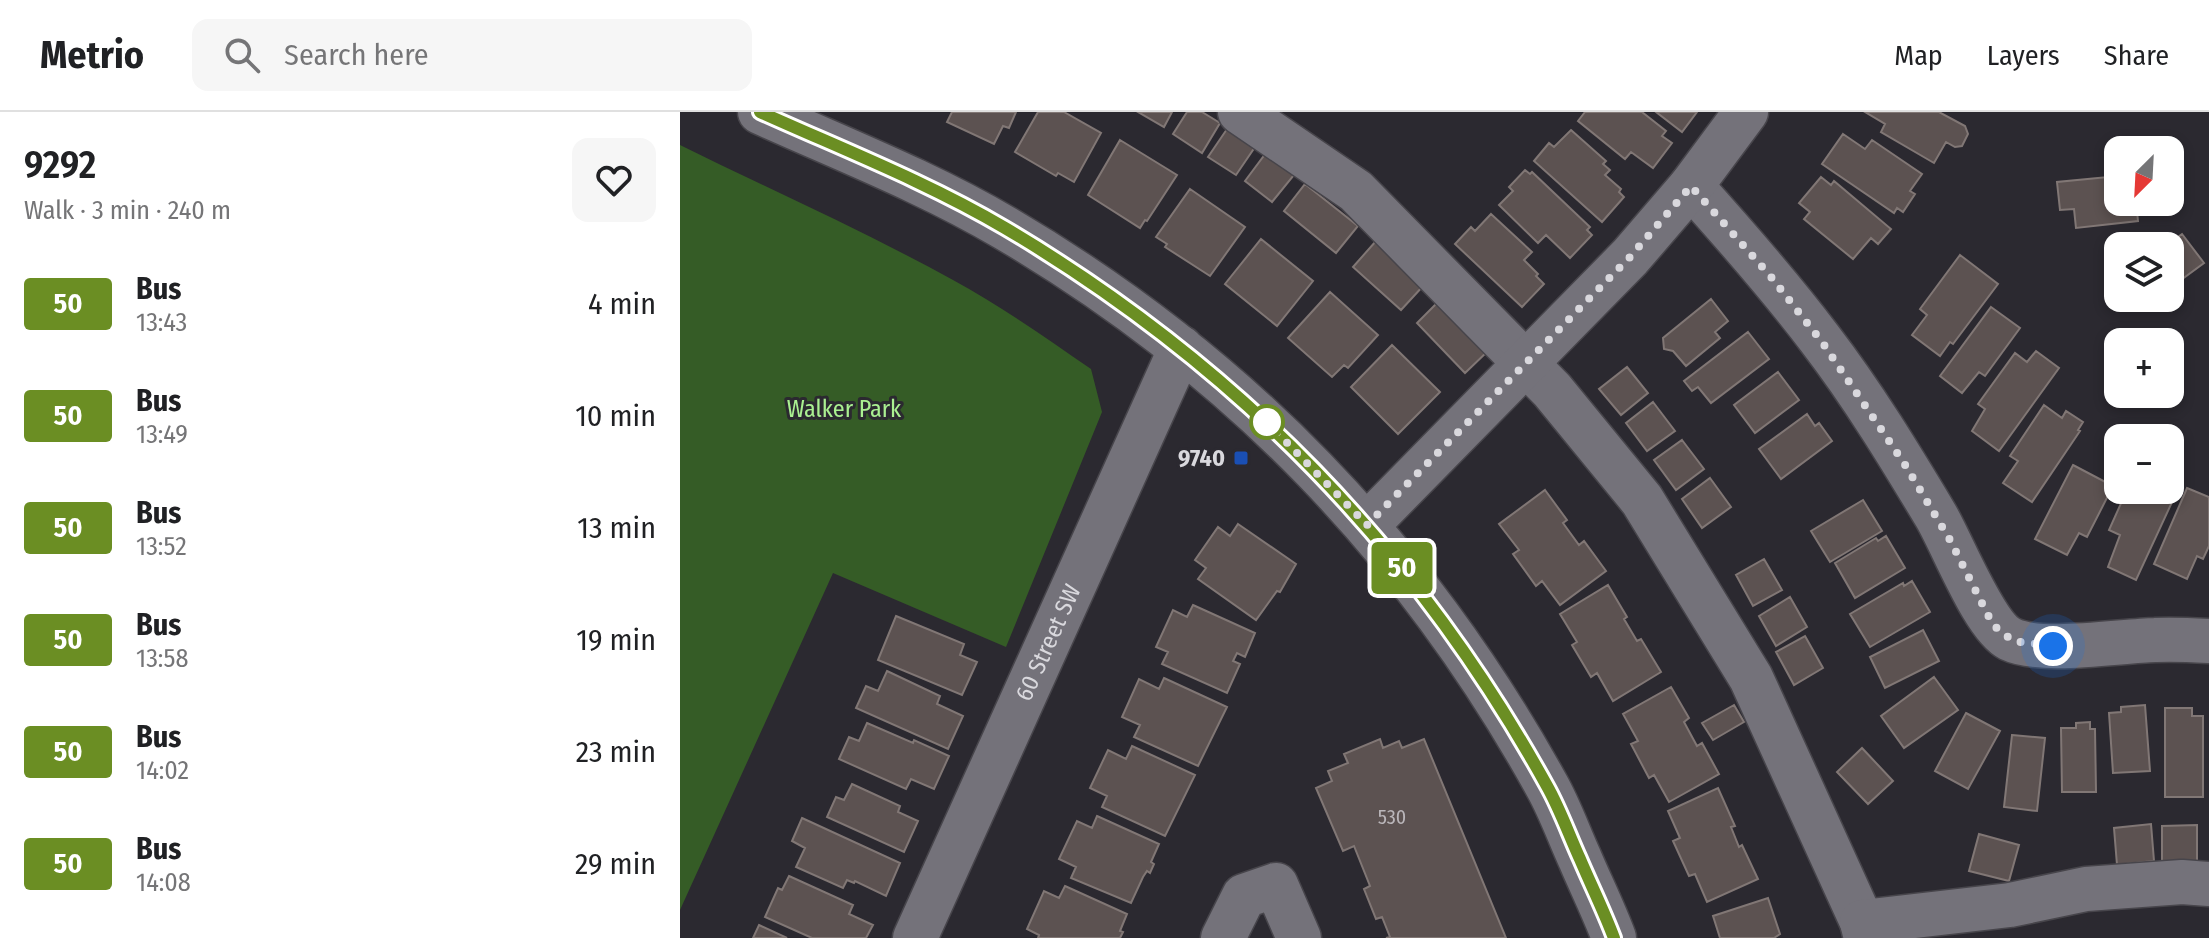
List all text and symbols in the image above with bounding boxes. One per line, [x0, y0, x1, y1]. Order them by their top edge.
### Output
search box [192, 19, 752, 91]
text: Metrio [40, 32, 144, 78]
icon: search [220, 33, 264, 77]
text: Search here [284, 37, 429, 73]
text: Map [1894, 39, 1943, 72]
text: Layers [1987, 39, 2060, 72]
text: Share [2104, 39, 2169, 72]
north arrow [2104, 136, 2184, 216]
map controls [2104, 136, 2184, 504]
button: heart [572, 138, 656, 222]
text: 9292 [24, 142, 96, 188]
text: Walk · 3 min · 240 m [24, 195, 231, 226]
button: layers [2104, 232, 2184, 312]
text: Bus [136, 271, 181, 307]
text: 4 min [588, 286, 656, 322]
text: 50 [53, 287, 83, 320]
text: 13:43 [136, 307, 187, 338]
button: + [2104, 328, 2184, 408]
text: Bus [136, 383, 181, 419]
park label: Walker Park [787, 395, 902, 423]
text: 10 min [575, 398, 656, 434]
text: 50 [53, 399, 83, 432]
unlabelled marker [1250, 405, 1284, 439]
text: 13:49 [136, 419, 188, 450]
button: − [2104, 424, 2184, 504]
place label: 9740 [1178, 444, 1225, 472]
marker: 9740 [1232, 449, 1250, 467]
text: Bus [136, 495, 181, 531]
text: 13 min [577, 510, 656, 546]
text: 50 [53, 511, 83, 544]
text: 13:52 [136, 531, 187, 562]
line badge: 50 [1366, 542, 1438, 594]
text: 50 [1387, 551, 1417, 584]
street label: 60 Street SW [1010, 580, 1087, 705]
text: Bus [136, 607, 181, 643]
text: 19 min [576, 622, 656, 658]
text: 50 [53, 623, 83, 656]
your location [2033, 626, 2073, 666]
text: 13:58 [136, 643, 188, 674]
text: Bus [136, 719, 181, 755]
text: 23 min [576, 734, 656, 770]
text: 50 [53, 735, 83, 768]
text: 14:02 [136, 755, 189, 786]
house number: 530 [1378, 805, 1406, 829]
text: Bus [136, 831, 181, 867]
text: 29 min [575, 846, 656, 882]
text: 50 [53, 847, 83, 880]
text: 14:08 [136, 867, 191, 898]

